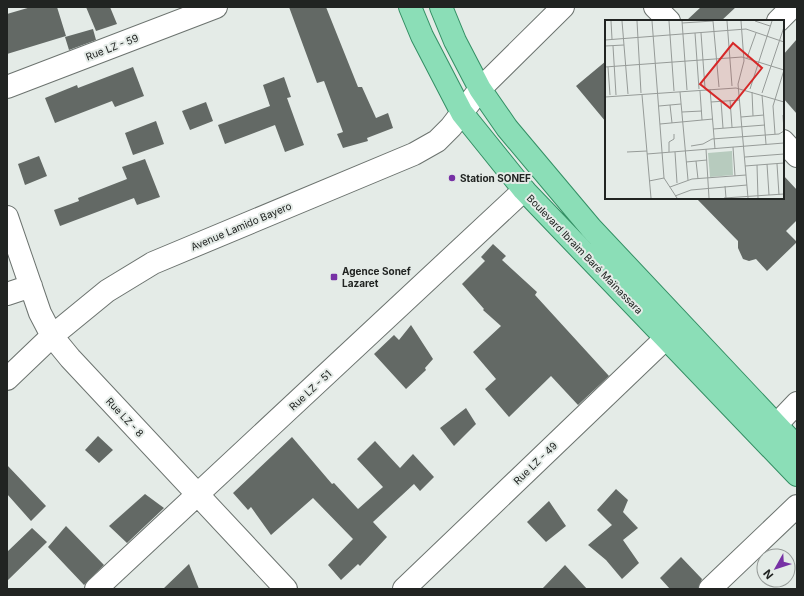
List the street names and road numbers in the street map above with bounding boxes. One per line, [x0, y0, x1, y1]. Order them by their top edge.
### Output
street label: Rue LZ - 59 [84, 31, 140, 63]
street label: Boulevard Ibraim Baré Maïnassara [525, 192, 645, 316]
street label: Avenue Lamido Bayero [189, 199, 293, 253]
street label: Rue LZ - 51 [286, 367, 334, 413]
street label: Rue LZ - 8 [104, 395, 146, 439]
street label: Rue LZ - 49 [511, 439, 559, 487]

